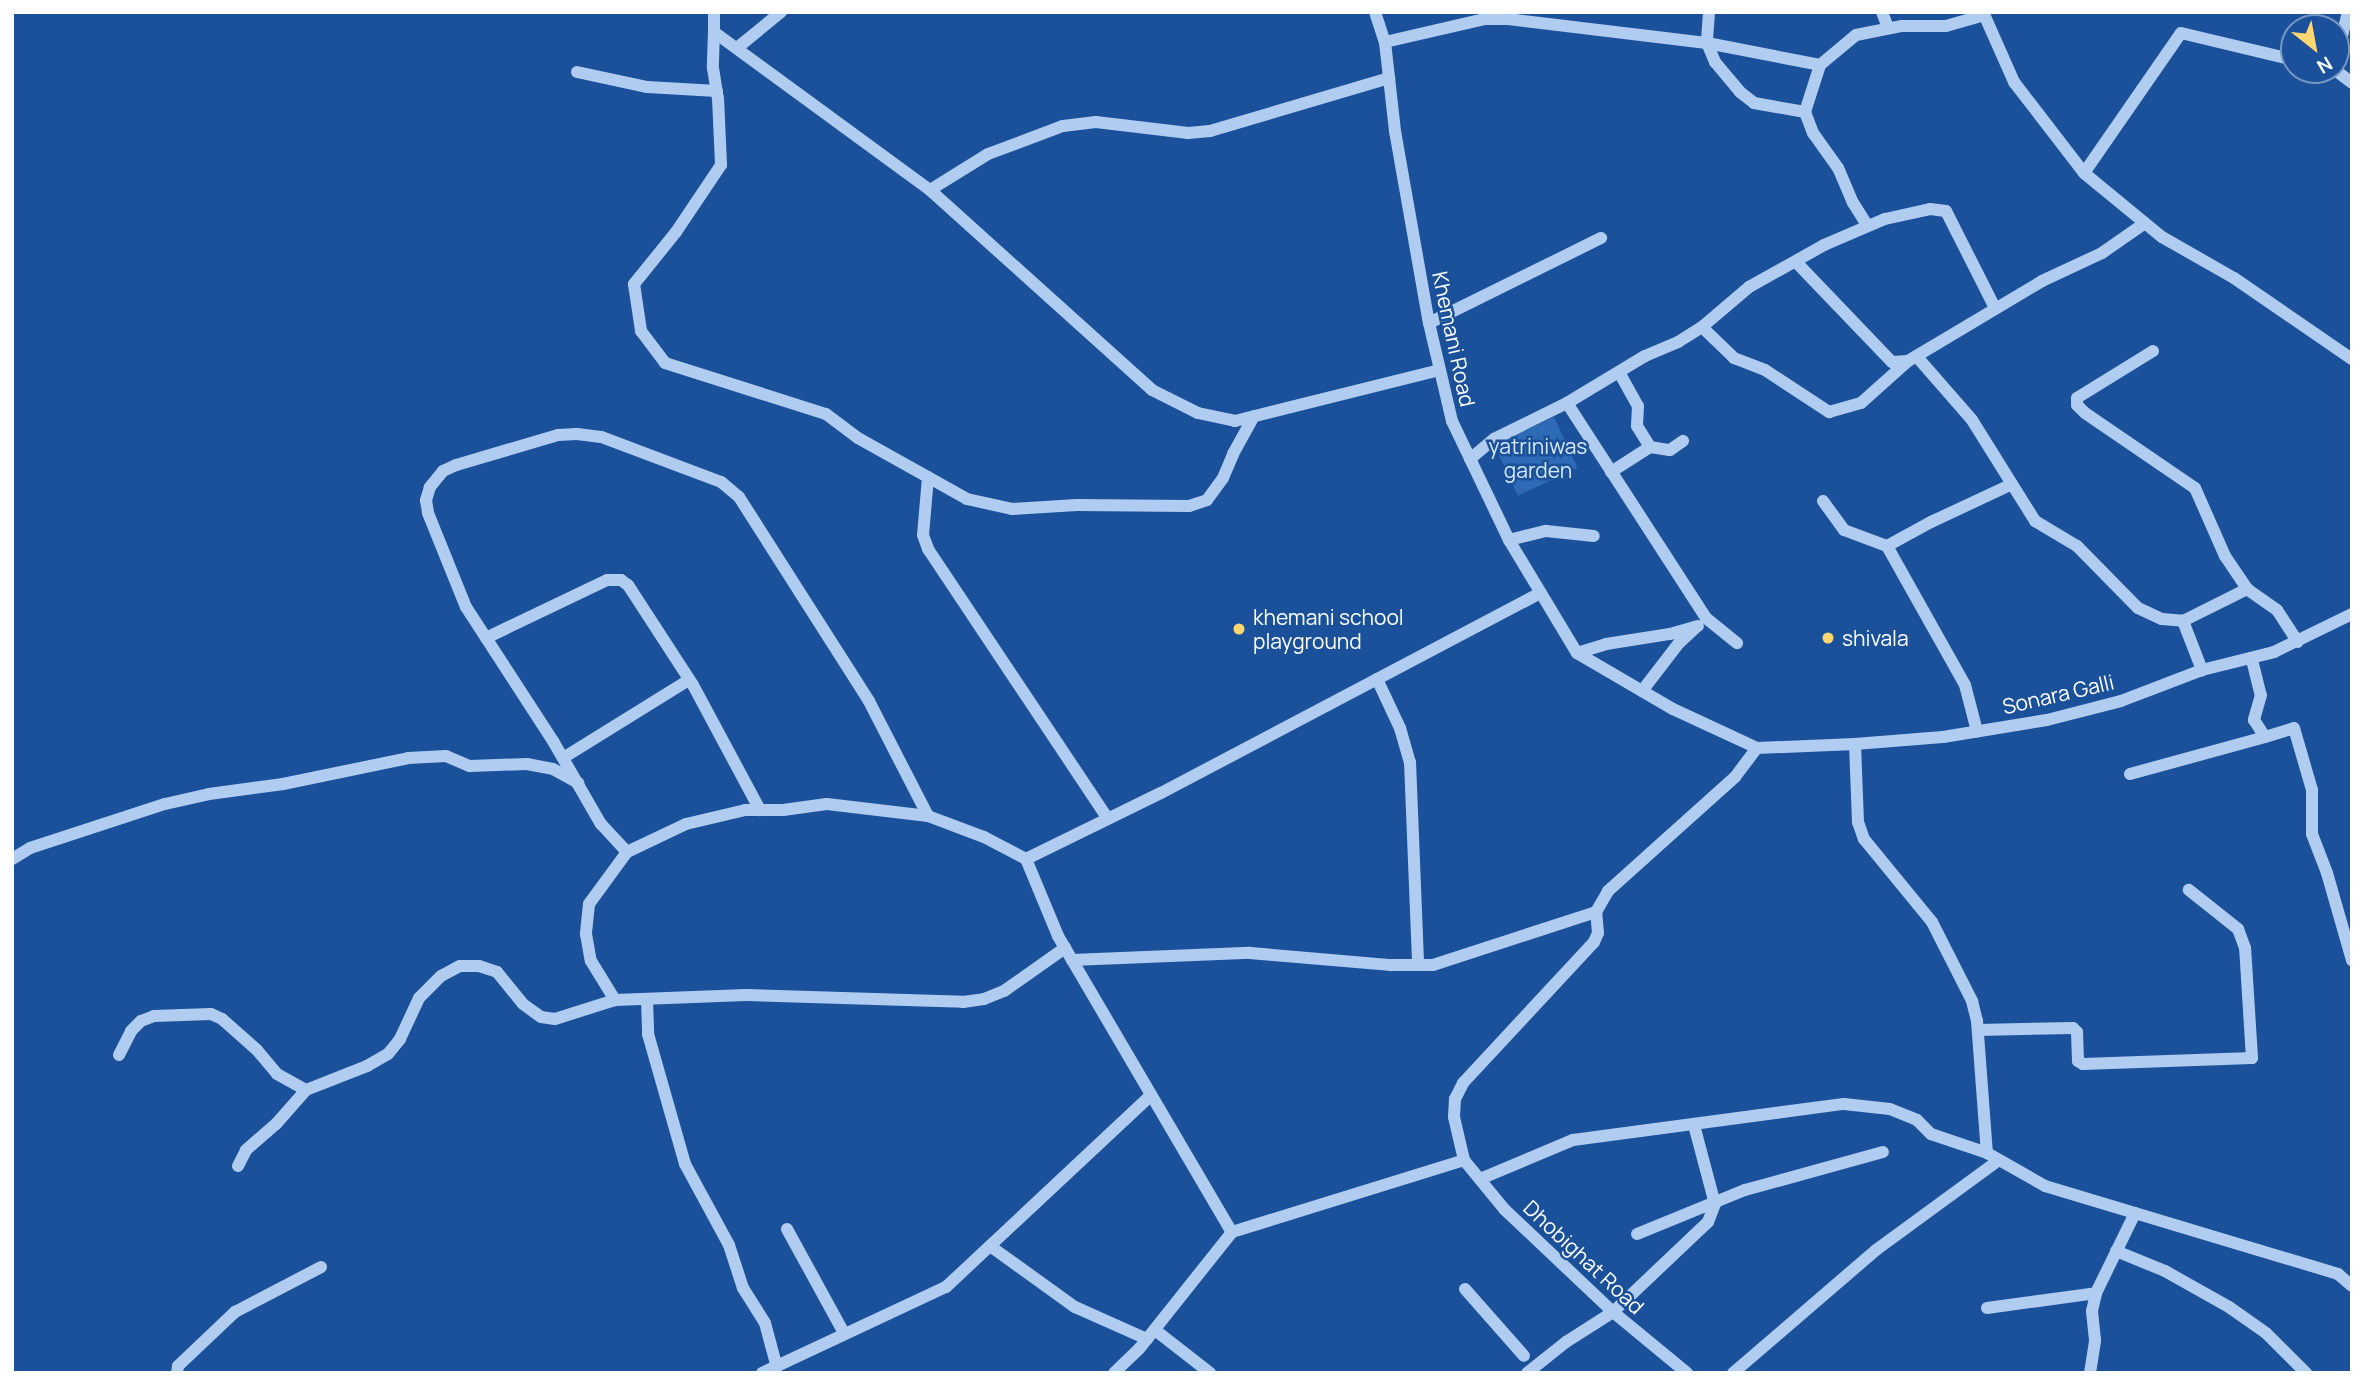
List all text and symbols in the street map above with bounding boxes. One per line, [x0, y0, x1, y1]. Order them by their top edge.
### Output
north arrow [2280, 14, 2350, 84]
text: N [2312, 51, 2337, 80]
street label: Khemani Road [1427, 269, 1481, 409]
park label: yatriniwas garden [1489, 433, 1587, 483]
place label: khemani school playground [1253, 604, 1404, 654]
marker: khemani school playground [1231, 621, 1247, 637]
place label: shivala [1842, 625, 1909, 651]
marker: shivala [1820, 630, 1836, 646]
street label: Sonara Galli [2000, 669, 2116, 719]
street label: Dhobighat Road [1519, 1195, 1649, 1319]

